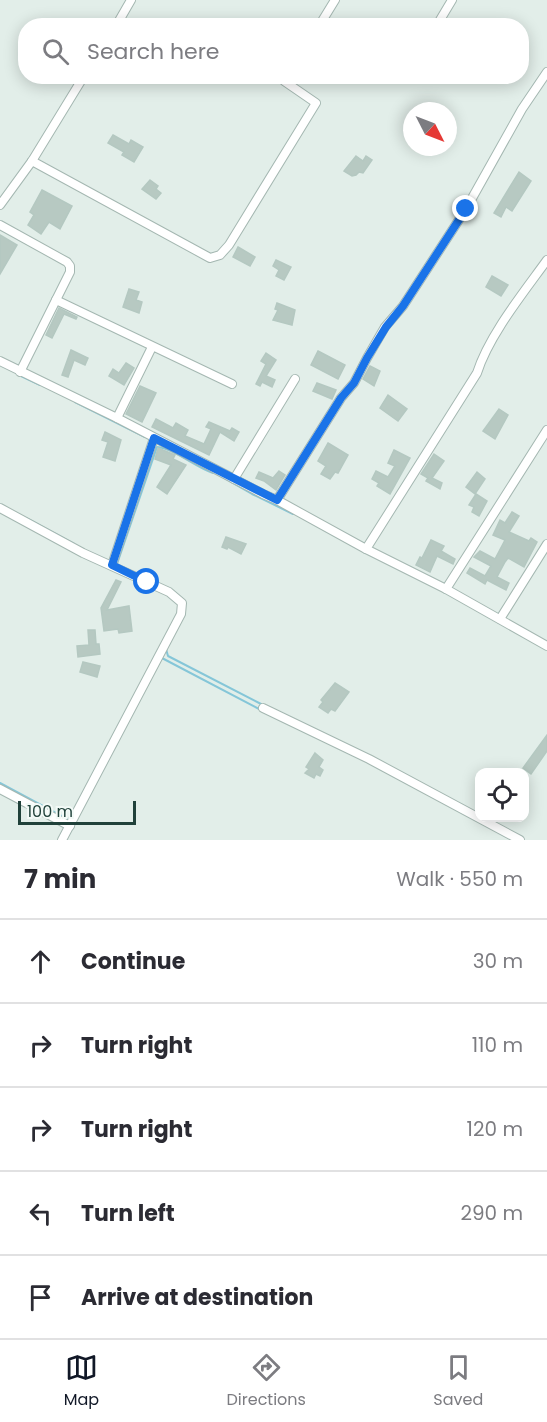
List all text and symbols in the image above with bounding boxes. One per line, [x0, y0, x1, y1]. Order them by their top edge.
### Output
search box [18, 18, 529, 84]
icon: search [39, 35, 72, 68]
text: Search here [87, 36, 220, 67]
north arrow [403, 102, 457, 156]
route end [452, 195, 478, 221]
route start [133, 568, 159, 594]
map controls [475, 768, 529, 822]
button: locate [475, 768, 529, 822]
scale bar [18, 798, 136, 826]
text: 100 m [27, 800, 73, 823]
text: 7 min [24, 861, 96, 897]
text: Walk · 550 m [396, 865, 523, 893]
icon: ahead [24, 945, 57, 978]
text: Continue [81, 946, 185, 977]
text: 30 m [473, 947, 523, 975]
icon: right [24, 1029, 57, 1062]
text: Turn right [81, 1030, 192, 1061]
text: 110 m [472, 1031, 523, 1059]
icon: right [24, 1113, 57, 1146]
text: Turn right [81, 1114, 192, 1145]
text: 120 m [467, 1115, 523, 1143]
icon: left [24, 1197, 57, 1230]
text: Turn left [81, 1198, 175, 1229]
text: 290 m [460, 1199, 523, 1227]
icon: arrive [24, 1281, 57, 1314]
text: Arrive at destination [81, 1282, 313, 1313]
tab: Map [64, 1351, 99, 1412]
tab: Directions [227, 1351, 306, 1412]
tab: Saved [433, 1351, 483, 1412]

